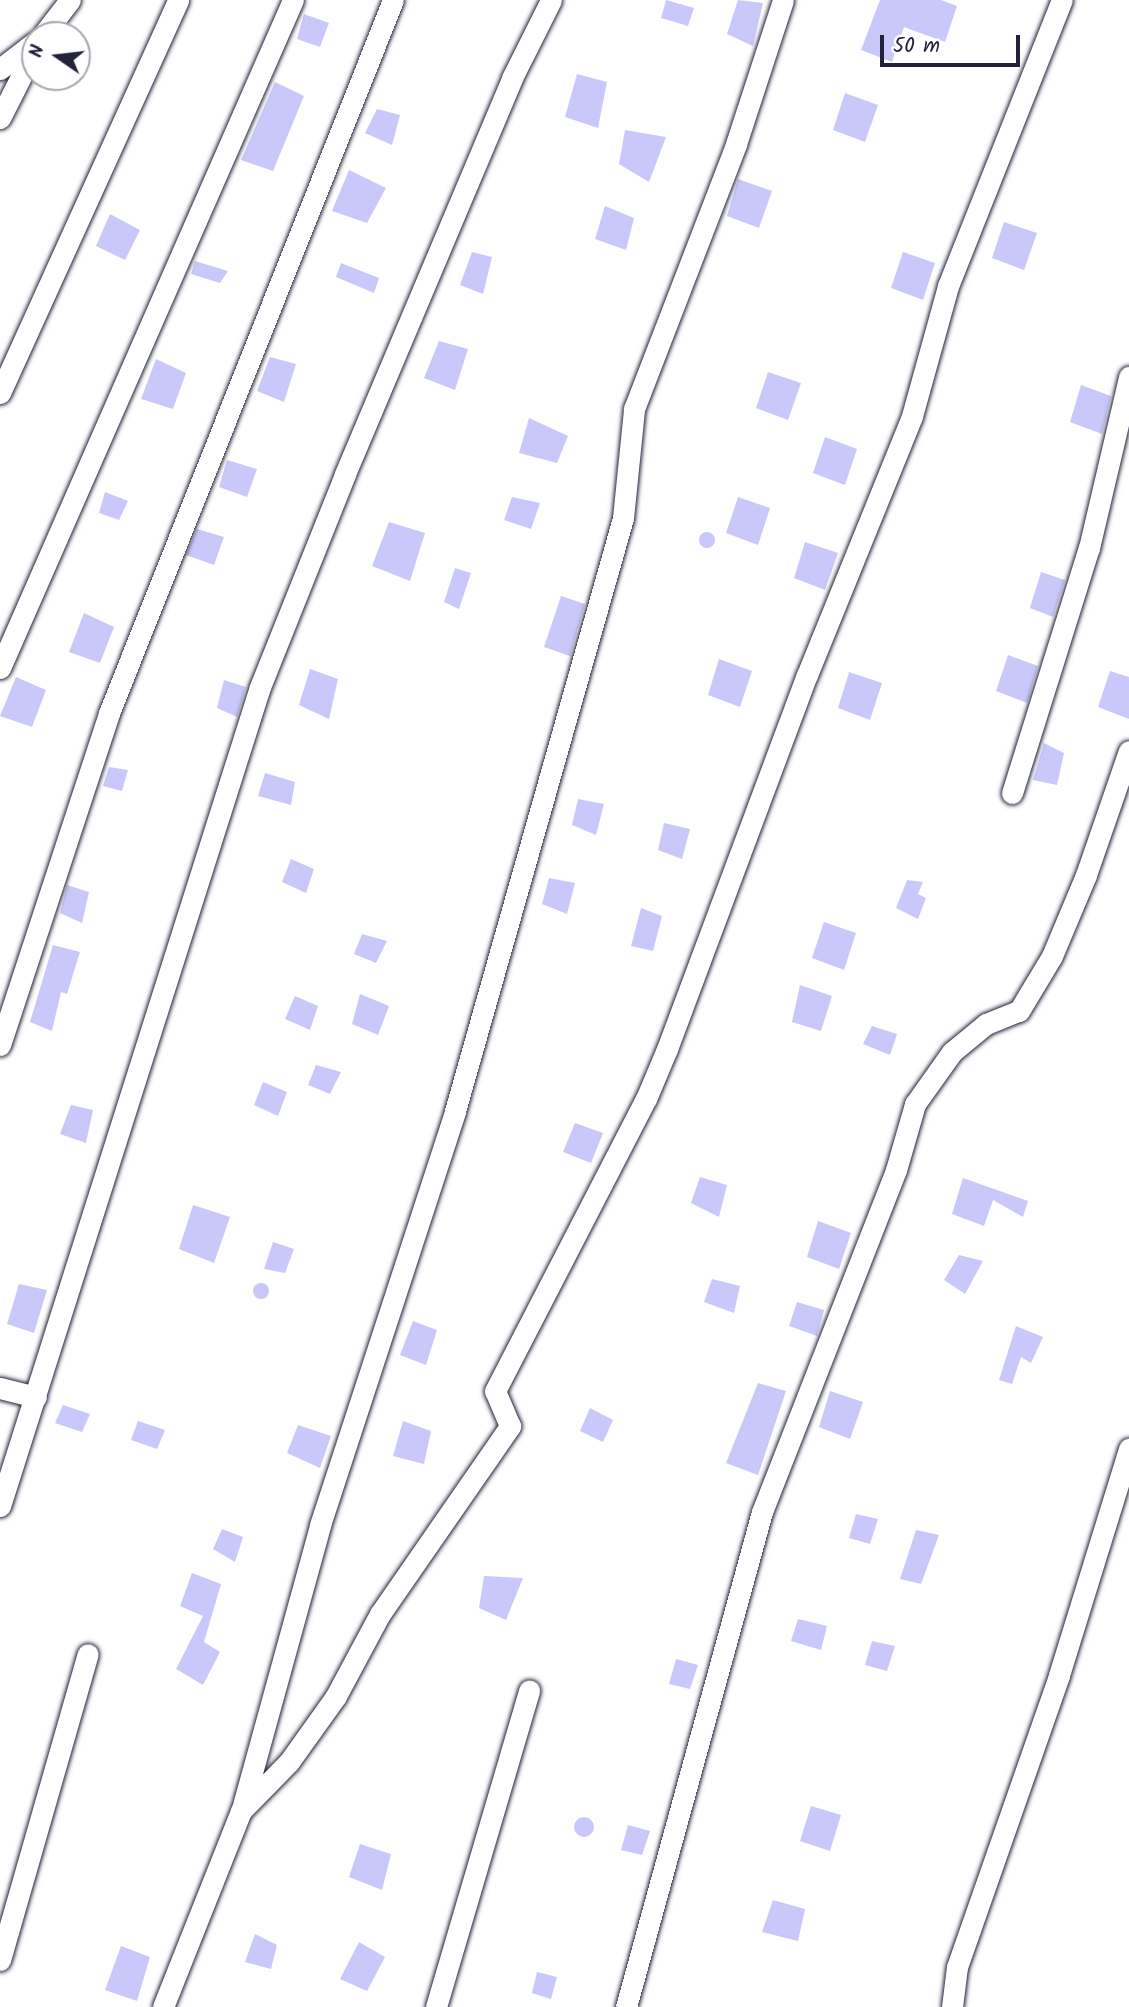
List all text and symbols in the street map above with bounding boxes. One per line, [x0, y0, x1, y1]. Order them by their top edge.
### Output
north arrow [21, 21, 91, 91]
scale bar [884, 21, 1024, 65]
text: 50 m [893, 30, 940, 63]
text: N [22, 42, 54, 61]

